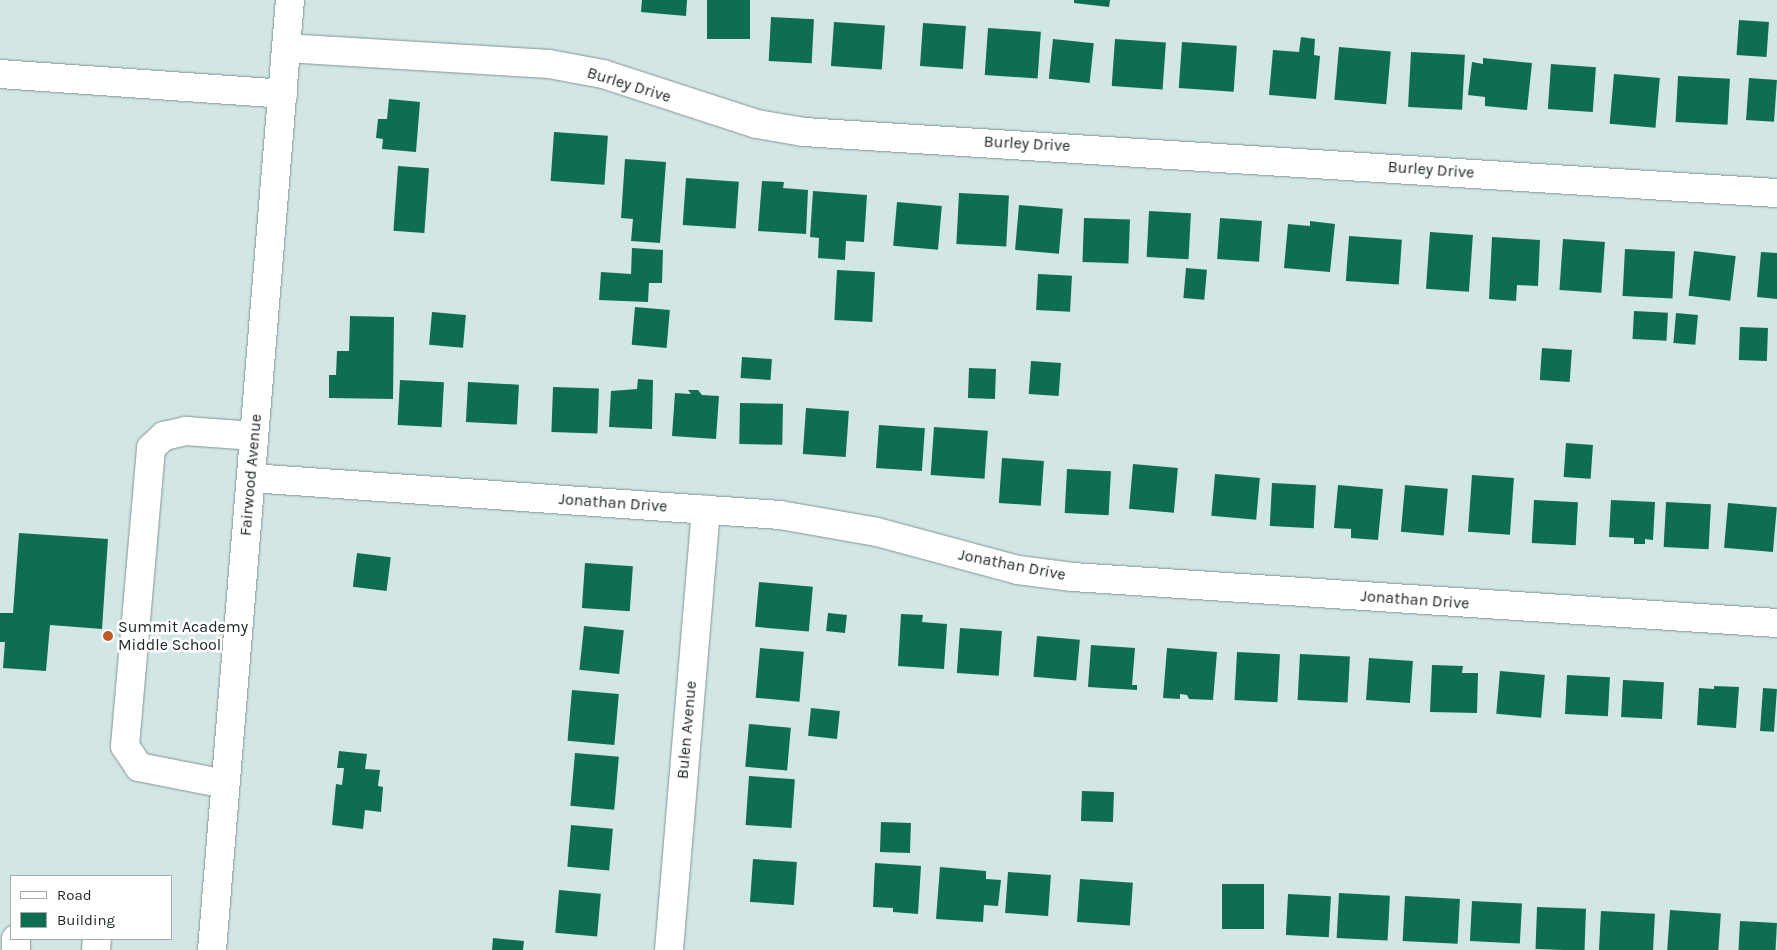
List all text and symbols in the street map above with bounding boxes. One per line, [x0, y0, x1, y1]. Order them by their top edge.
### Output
street label: Burley Drive [585, 63, 673, 107]
street label: Burley Drive [983, 132, 1071, 156]
street label: Burley Drive [1387, 157, 1475, 183]
street label: Fairwood Avenue [236, 413, 266, 537]
street label: Jonathan Drive [558, 490, 668, 516]
street label: Jonathan Drive [957, 545, 1067, 585]
street label: Jonathan Drive [1360, 587, 1470, 613]
place label: Summit Academy Middle School [118, 617, 248, 655]
marker: Summit Academy Middle School [102, 630, 114, 642]
street label: Bulen Avenue [673, 680, 701, 780]
legend [10, 875, 172, 940]
text: Road [57, 886, 92, 904]
text: Building [57, 911, 115, 929]

